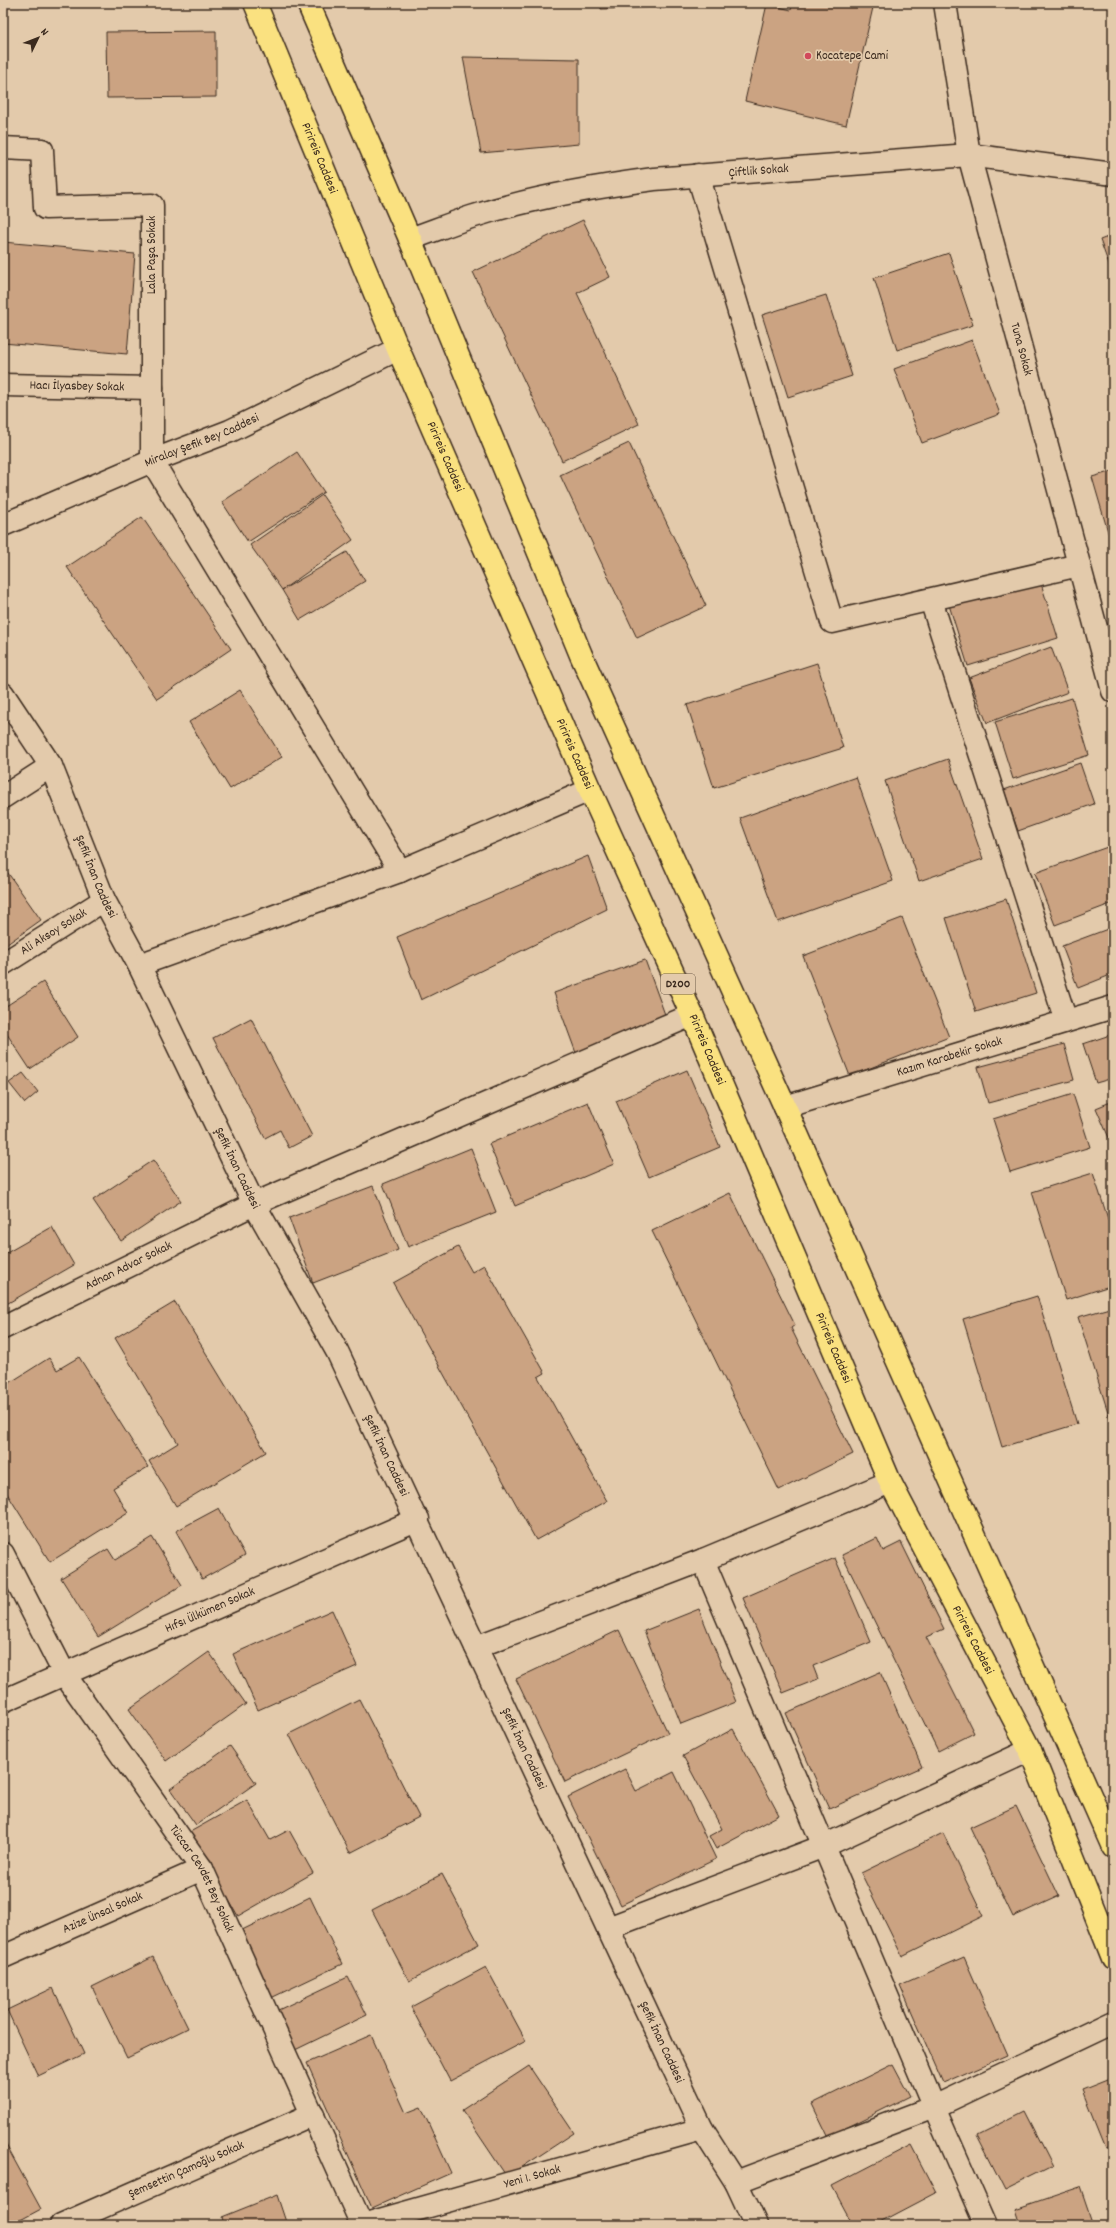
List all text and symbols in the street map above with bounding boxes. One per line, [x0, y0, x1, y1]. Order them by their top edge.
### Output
north arrow [18, 18, 58, 58]
text: N [36, 25, 52, 40]
place label: Kocatepe Cami [816, 47, 889, 66]
marker: Kocatepe Cami [803, 51, 813, 61]
street label: Pirireis Caddesi [296, 120, 343, 197]
street label: Çiftlik Sokak [728, 159, 789, 183]
street label: Lala Paşa Sokak [143, 216, 162, 294]
street label: Tuna Sokak [1005, 321, 1037, 378]
street label: Hacı İlyasbey Sokak [29, 376, 125, 397]
street label: Miralay Şefik Bey Caddesi [141, 408, 263, 473]
street label: Pirireis Caddesi [421, 419, 469, 496]
street label: Pirireis Caddesi [551, 716, 598, 793]
street label: Şefik İnan Caddesi [70, 832, 122, 922]
street label: Ali Aksoy Sokak [17, 904, 91, 960]
road number: D200 [661, 974, 695, 994]
street label: Pirireis Caddesi [683, 1011, 730, 1089]
street label: Kazım Karabekir Sokak [894, 1032, 1005, 1082]
street label: Şefik İnan Caddesi [209, 1124, 265, 1213]
street label: Adnan Advar Sokak [82, 1236, 175, 1296]
street label: Pirireis Caddesi [810, 1310, 857, 1387]
street label: Şefik İnan Caddesi [359, 1411, 414, 1500]
street label: Hıfsı Ülkümen Sokak [162, 1582, 258, 1638]
street label: Pirireis Caddesi [947, 1602, 999, 1678]
street label: Şefik İnan Caddesi [496, 1705, 551, 1794]
street label: Tüccar Cevdet Bey Sokak [164, 1821, 239, 1936]
street label: Azize Ünsal Sokak [59, 1887, 146, 1939]
street label: Şefik İnan Caddesi [634, 1998, 689, 2087]
street label: Şemsettin Çamoğlu Sokak [125, 2136, 247, 2204]
street label: Yeni 1. Sokak [502, 2160, 563, 2194]

